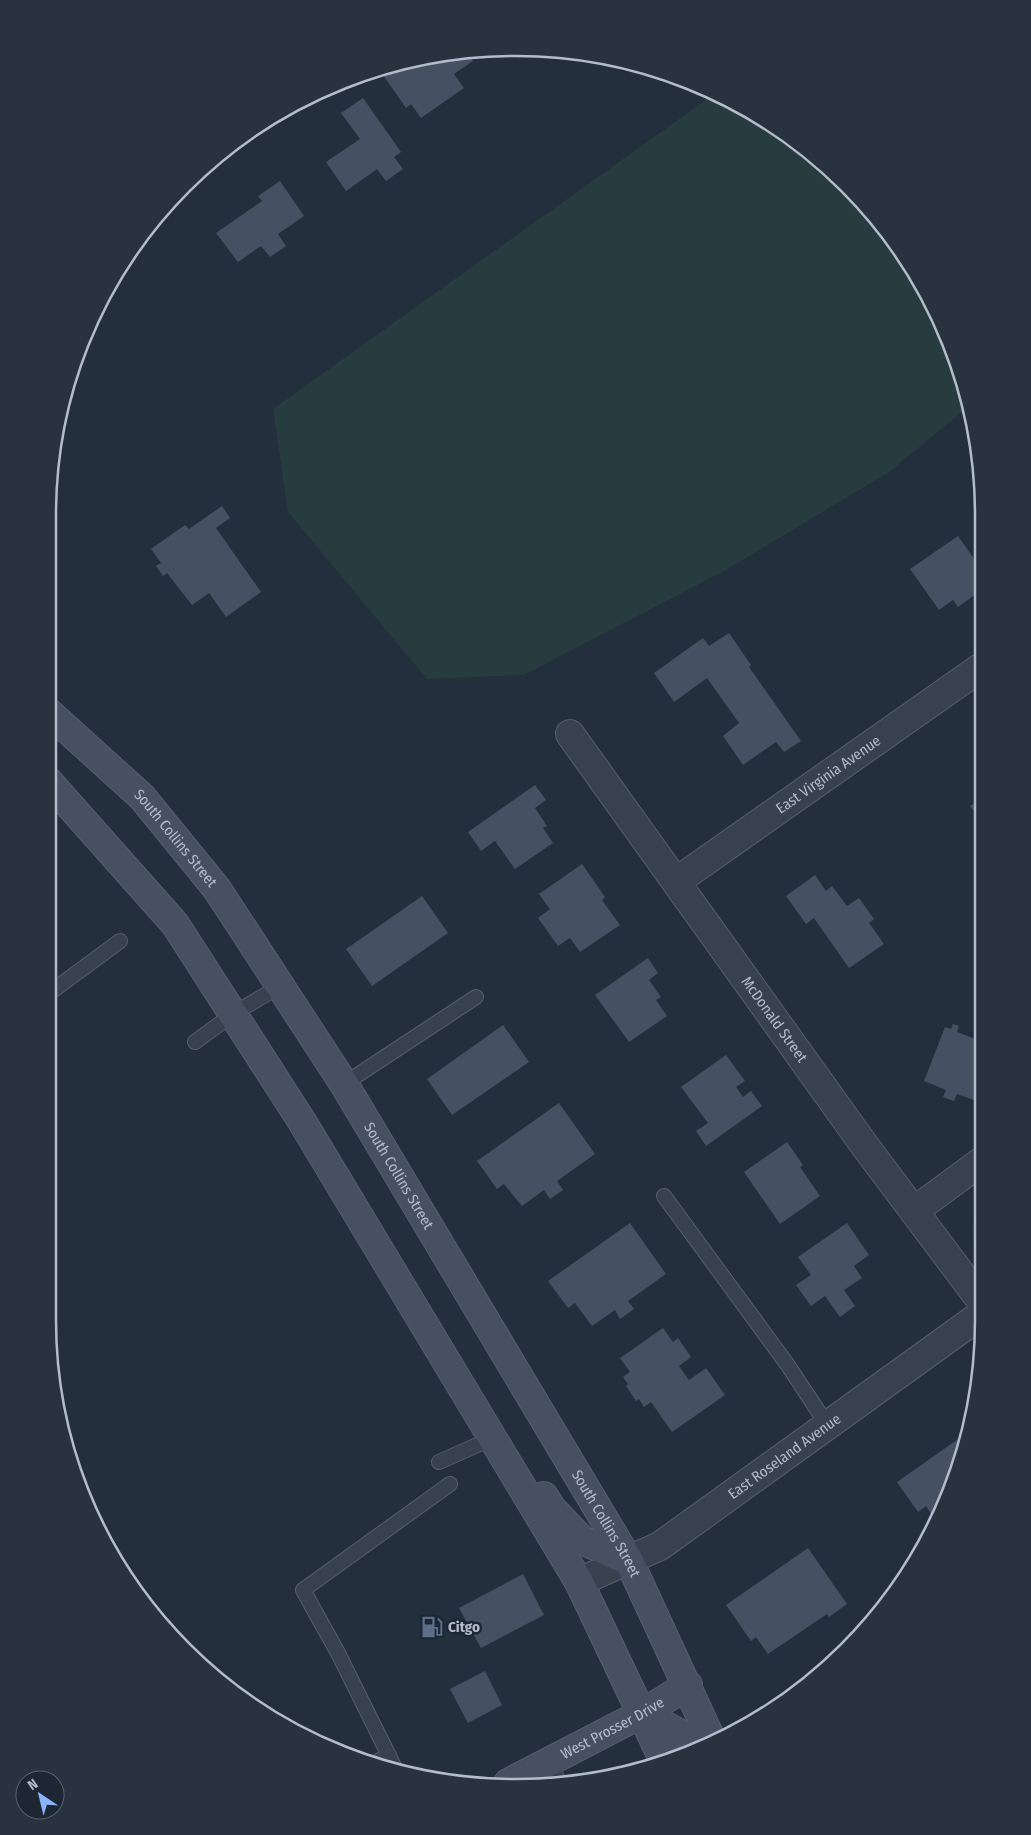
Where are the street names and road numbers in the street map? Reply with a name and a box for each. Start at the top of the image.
street label: East Virginia Avenue [772,732,884,818]
street label: South Collins Street [131,785,221,891]
street label: McDonald Street [738,973,811,1066]
street label: South Collins Street [360,1119,438,1232]
street label: East Roseland Avenue [725,1410,844,1503]
street label: South Collins Street [568,1467,644,1580]
street label: West Prosser Drive [558,1693,667,1763]

